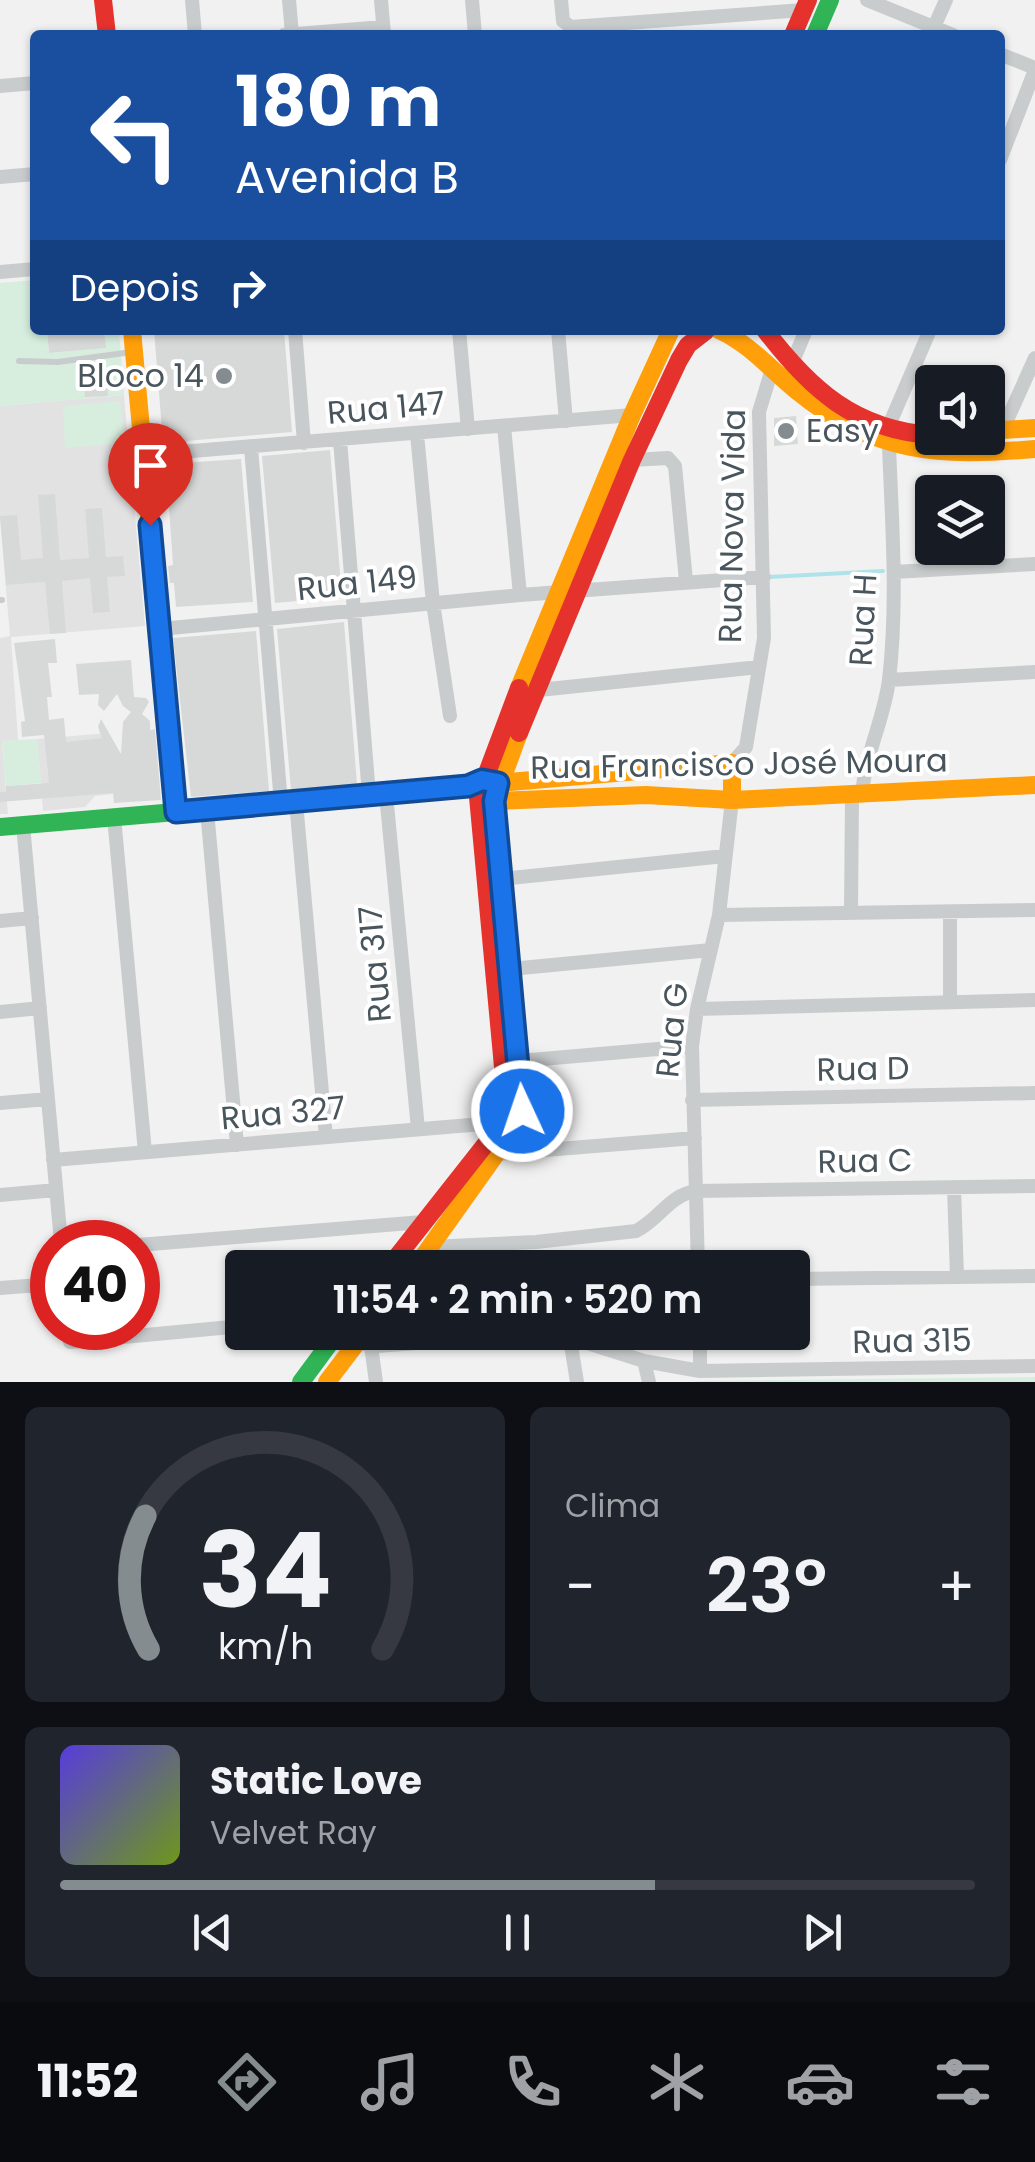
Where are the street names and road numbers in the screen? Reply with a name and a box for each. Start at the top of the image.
street label: Rua 147 [325,380,447,435]
street label: Rua Nova Vida [707,409,756,643]
street label: Rua 149 [295,554,419,611]
street label: Rua H [838,573,887,667]
street label: Rua Francisco José Moura [530,737,948,790]
street label: Rua 317 [347,904,402,1024]
street label: Rua G [644,980,699,1080]
street label: Rua D [816,1045,910,1092]
street label: Rua 327 [219,1085,347,1140]
street label: Rua C [817,1137,913,1184]
street label: Rua 315 [852,1317,972,1364]

